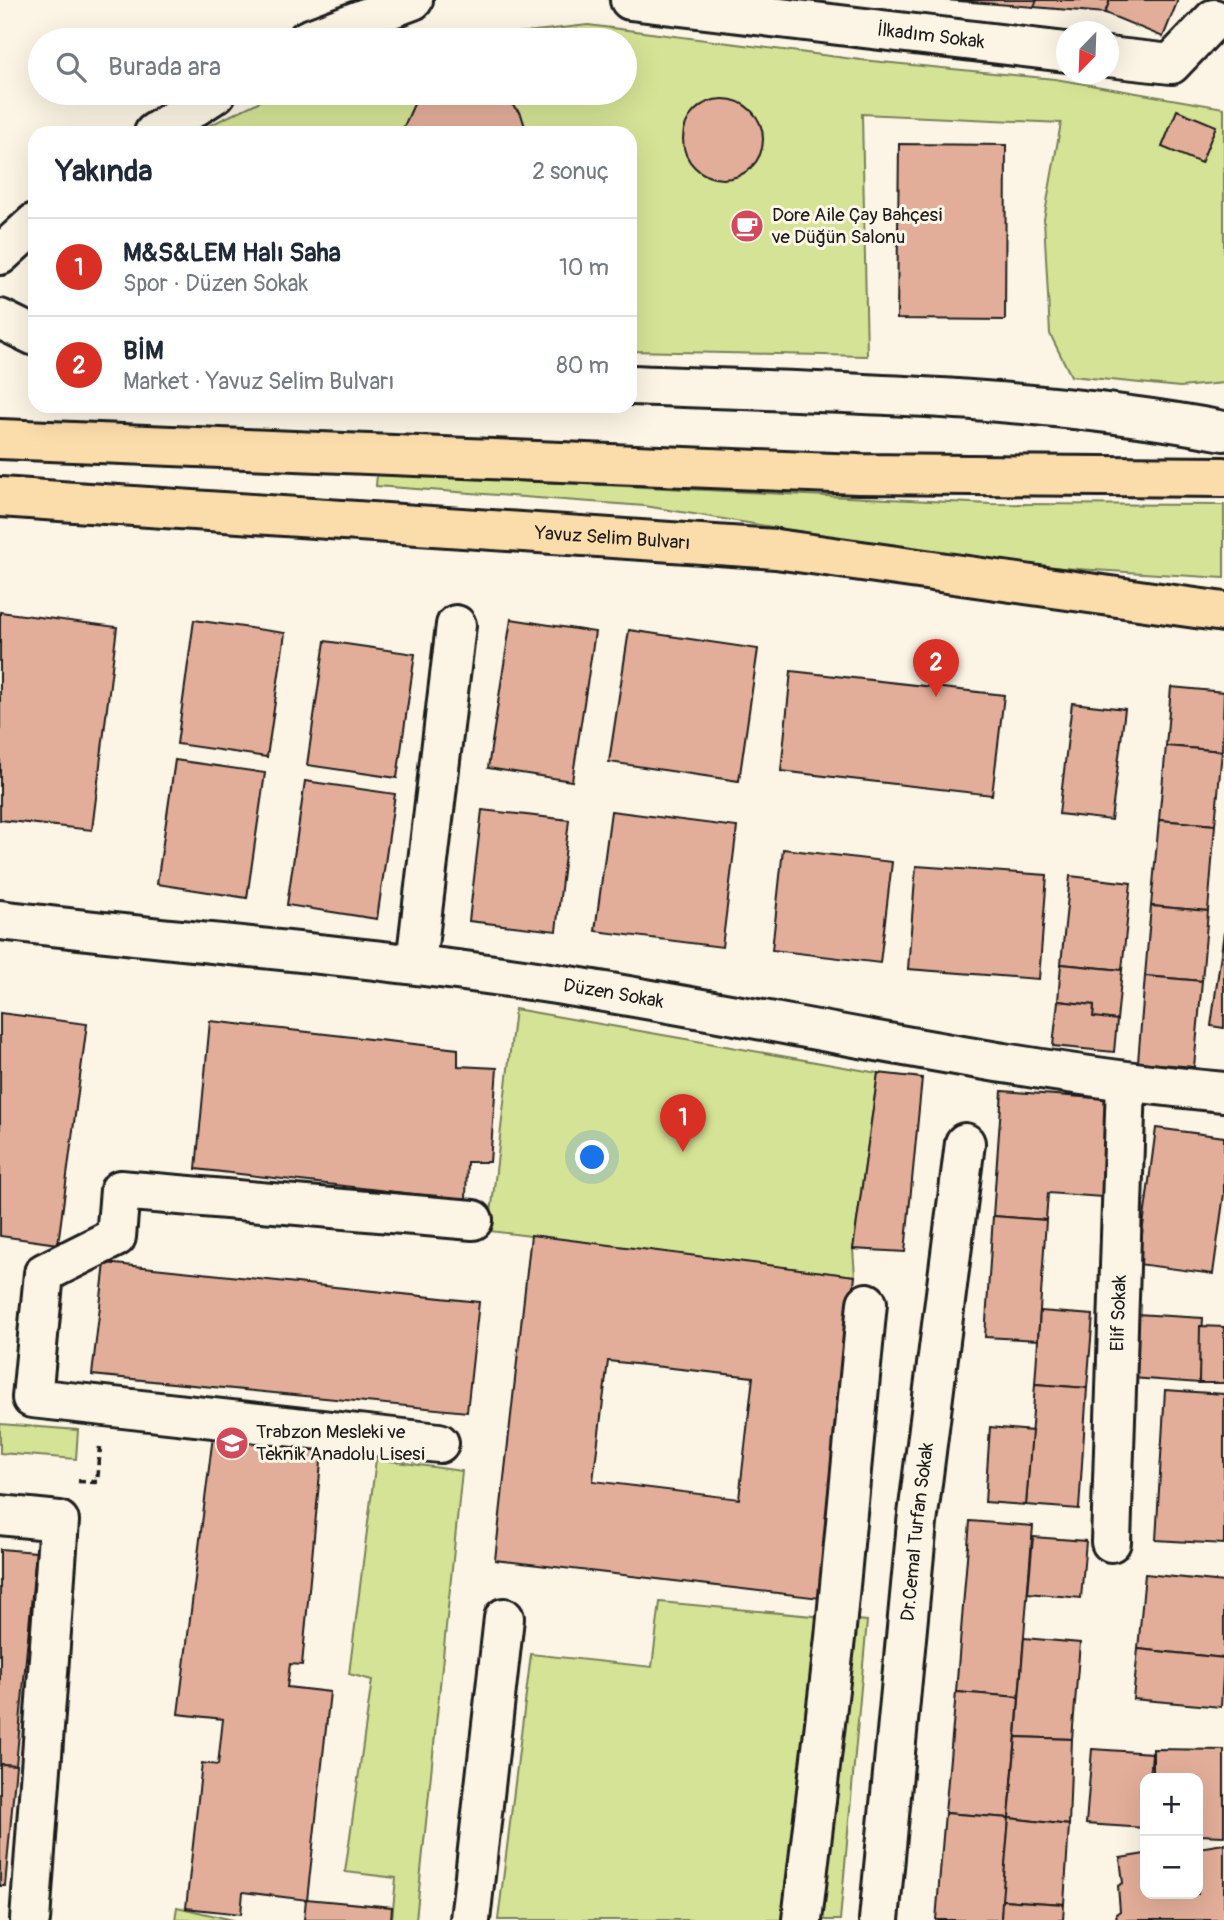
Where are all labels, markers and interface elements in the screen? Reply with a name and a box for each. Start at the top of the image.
street label: İlkadım Sokak [876,18,986,54]
north arrow [1056,21,1119,84]
search box [28,28,637,105]
icon: search [52,48,90,86]
text: Burada ara [108,51,221,83]
text: Yakında [56,153,152,190]
text: 2 sonuç [532,157,609,186]
place label: Dore Aile Çay Bahçesi ve Düğün Salonu [771,203,942,249]
cafe icon: Dore Aile Çay Bahçesi ve Düğün Salonu [728,207,766,245]
text: M&S&LEM Halı Saha [123,237,341,269]
text: 1 [75,253,84,282]
text: 10 m [559,253,609,282]
text: Spor · Düzen Sokak [123,269,308,298]
text: BİM [123,335,164,367]
text: 2 [73,351,85,380]
text: 80 m [556,351,609,380]
text: Market · Yavuz Selim Bulvarı [123,367,395,396]
street label: Yavuz Selim Bulvarı [533,521,691,555]
pin: 2 [913,639,959,697]
street label: Düzen Sokak [562,973,666,1014]
pin: 1 [660,1094,706,1152]
your location [575,1140,609,1174]
street label: Elif Sokak [1105,1274,1132,1352]
place label: Trabzon Mesleki ve Teknik Anadolu Lisesi [256,1420,425,1466]
school or university icon: Trabzon Mesleki ve Teknik Anadolu Lisesi [213,1424,251,1462]
street label: Dr.Cemal Turfan Sokak [896,1441,939,1622]
map controls [1140,1773,1203,1899]
button: + [1140,1773,1203,1836]
button: − [1140,1836,1203,1899]

